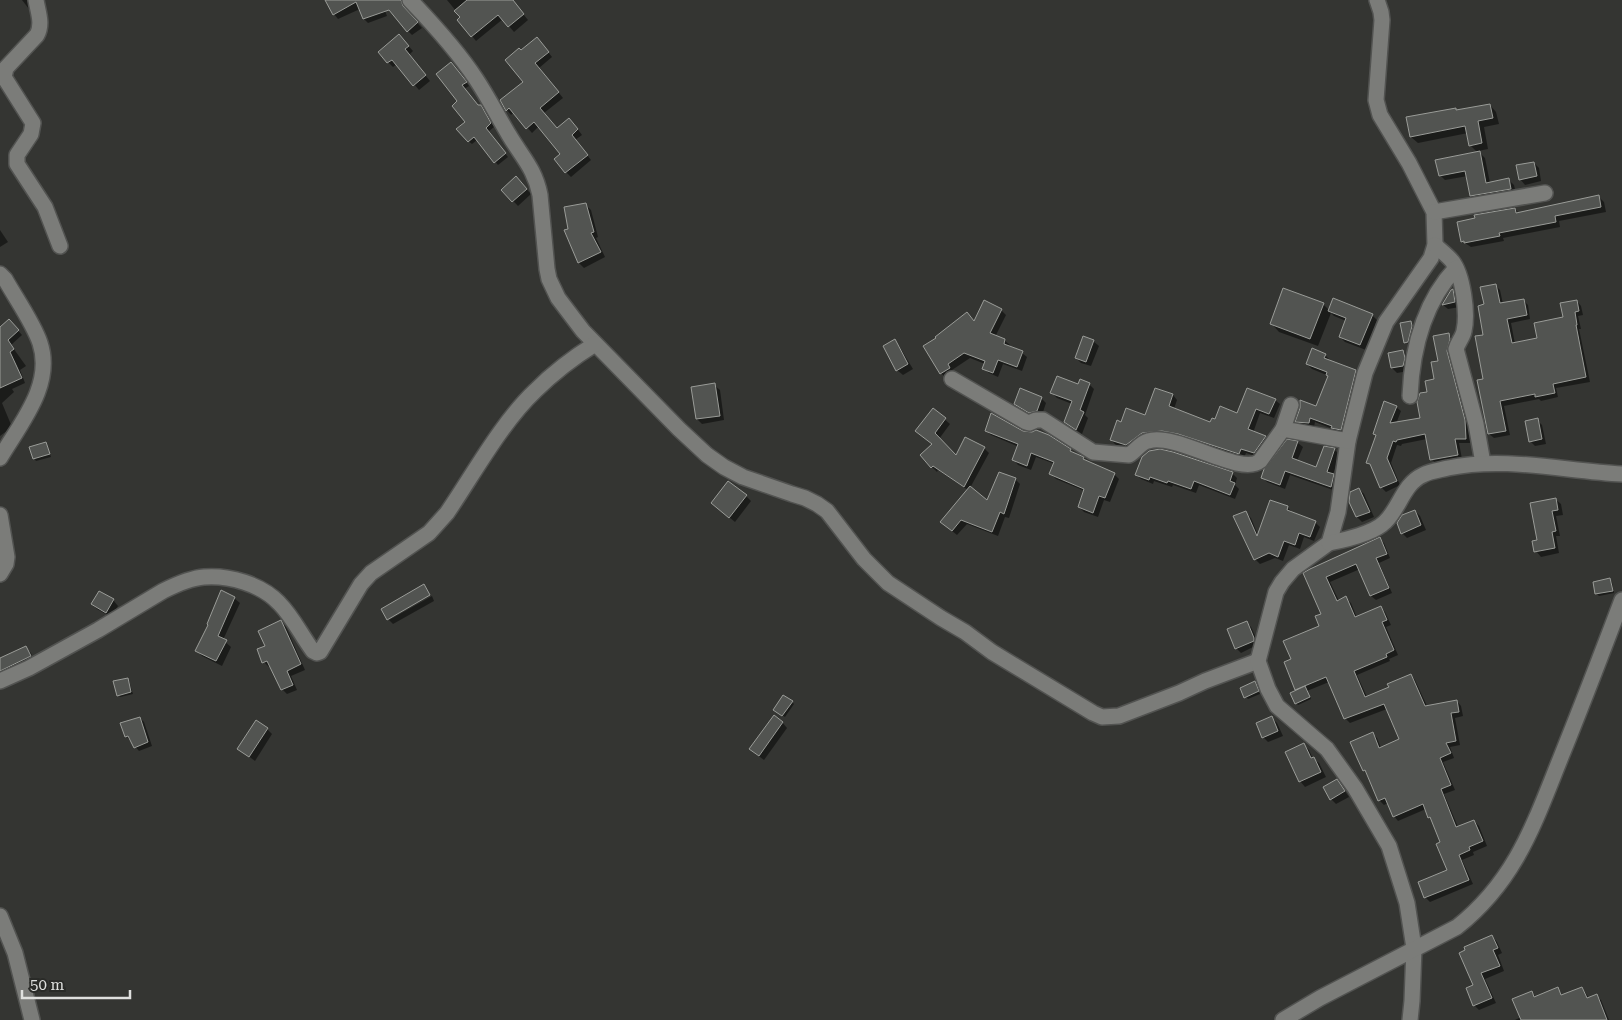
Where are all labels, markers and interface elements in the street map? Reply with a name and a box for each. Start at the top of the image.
scale bar [22,968,130,1000]
text: 50 m [30,976,65,994]

